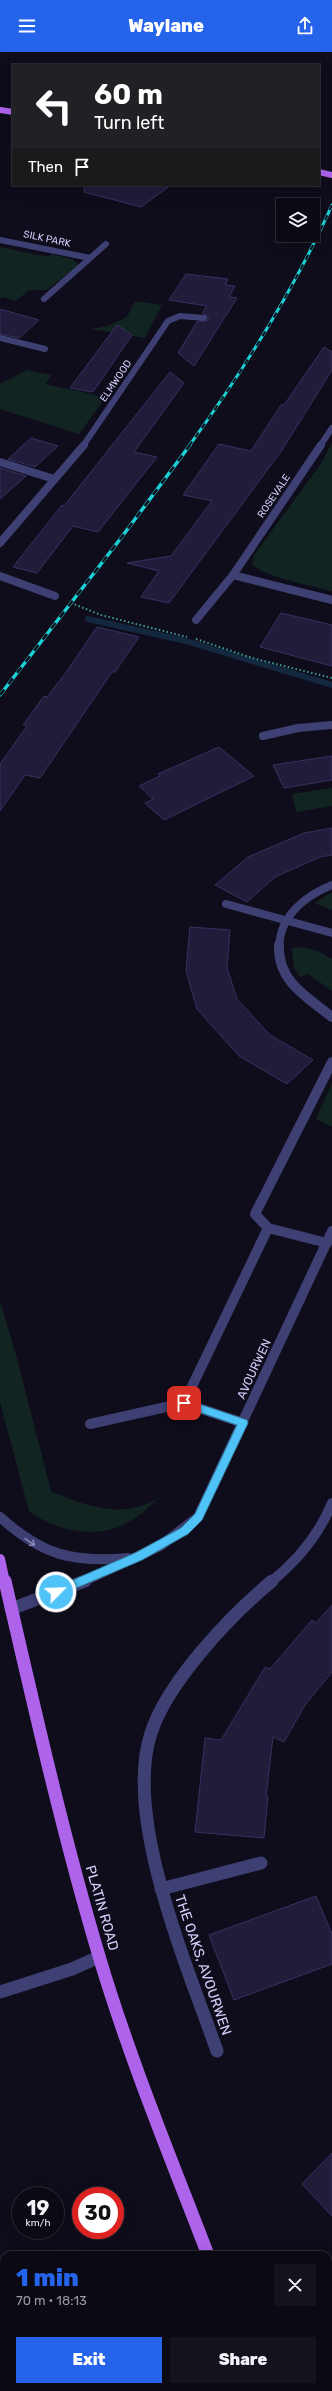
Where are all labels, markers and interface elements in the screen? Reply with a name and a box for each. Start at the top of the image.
icon: menu [16,15,38,37]
text: Waylane [128,15,204,37]
icon: share [294,15,316,37]
text: 60 m [94,78,163,111]
icon: left [28,80,80,132]
text: Turn left [94,112,164,134]
icon: arrive [71,156,93,178]
text: Then [28,158,63,176]
map controls [276,198,320,242]
button: layers [276,198,320,242]
street label: SILK PARK [22,228,72,250]
street label: ELMWOOD [98,358,134,404]
street label: ROSEVALE [255,472,293,520]
street label: AVOURWEN [234,1337,274,1401]
pin [167,1386,201,1420]
icon: arrive [173,1392,195,1414]
one-way arrow [24,1538,35,1546]
position arrow [35,1571,77,1613]
street label: PLATIN ROAD [82,1863,122,1953]
street label: THE OAKS, AVOURWEN [171,1893,235,2037]
speed limit sign: 30 [72,2187,124,2239]
text: 19 [27,2196,49,2220]
text: km/h [26,2217,50,2229]
text: 1 min [16,2264,79,2292]
button: close [274,2264,316,2306]
text: 70 m · 18:13 [16,2293,87,2308]
button: Exit [16,2337,162,2383]
button: Share [170,2337,316,2383]

